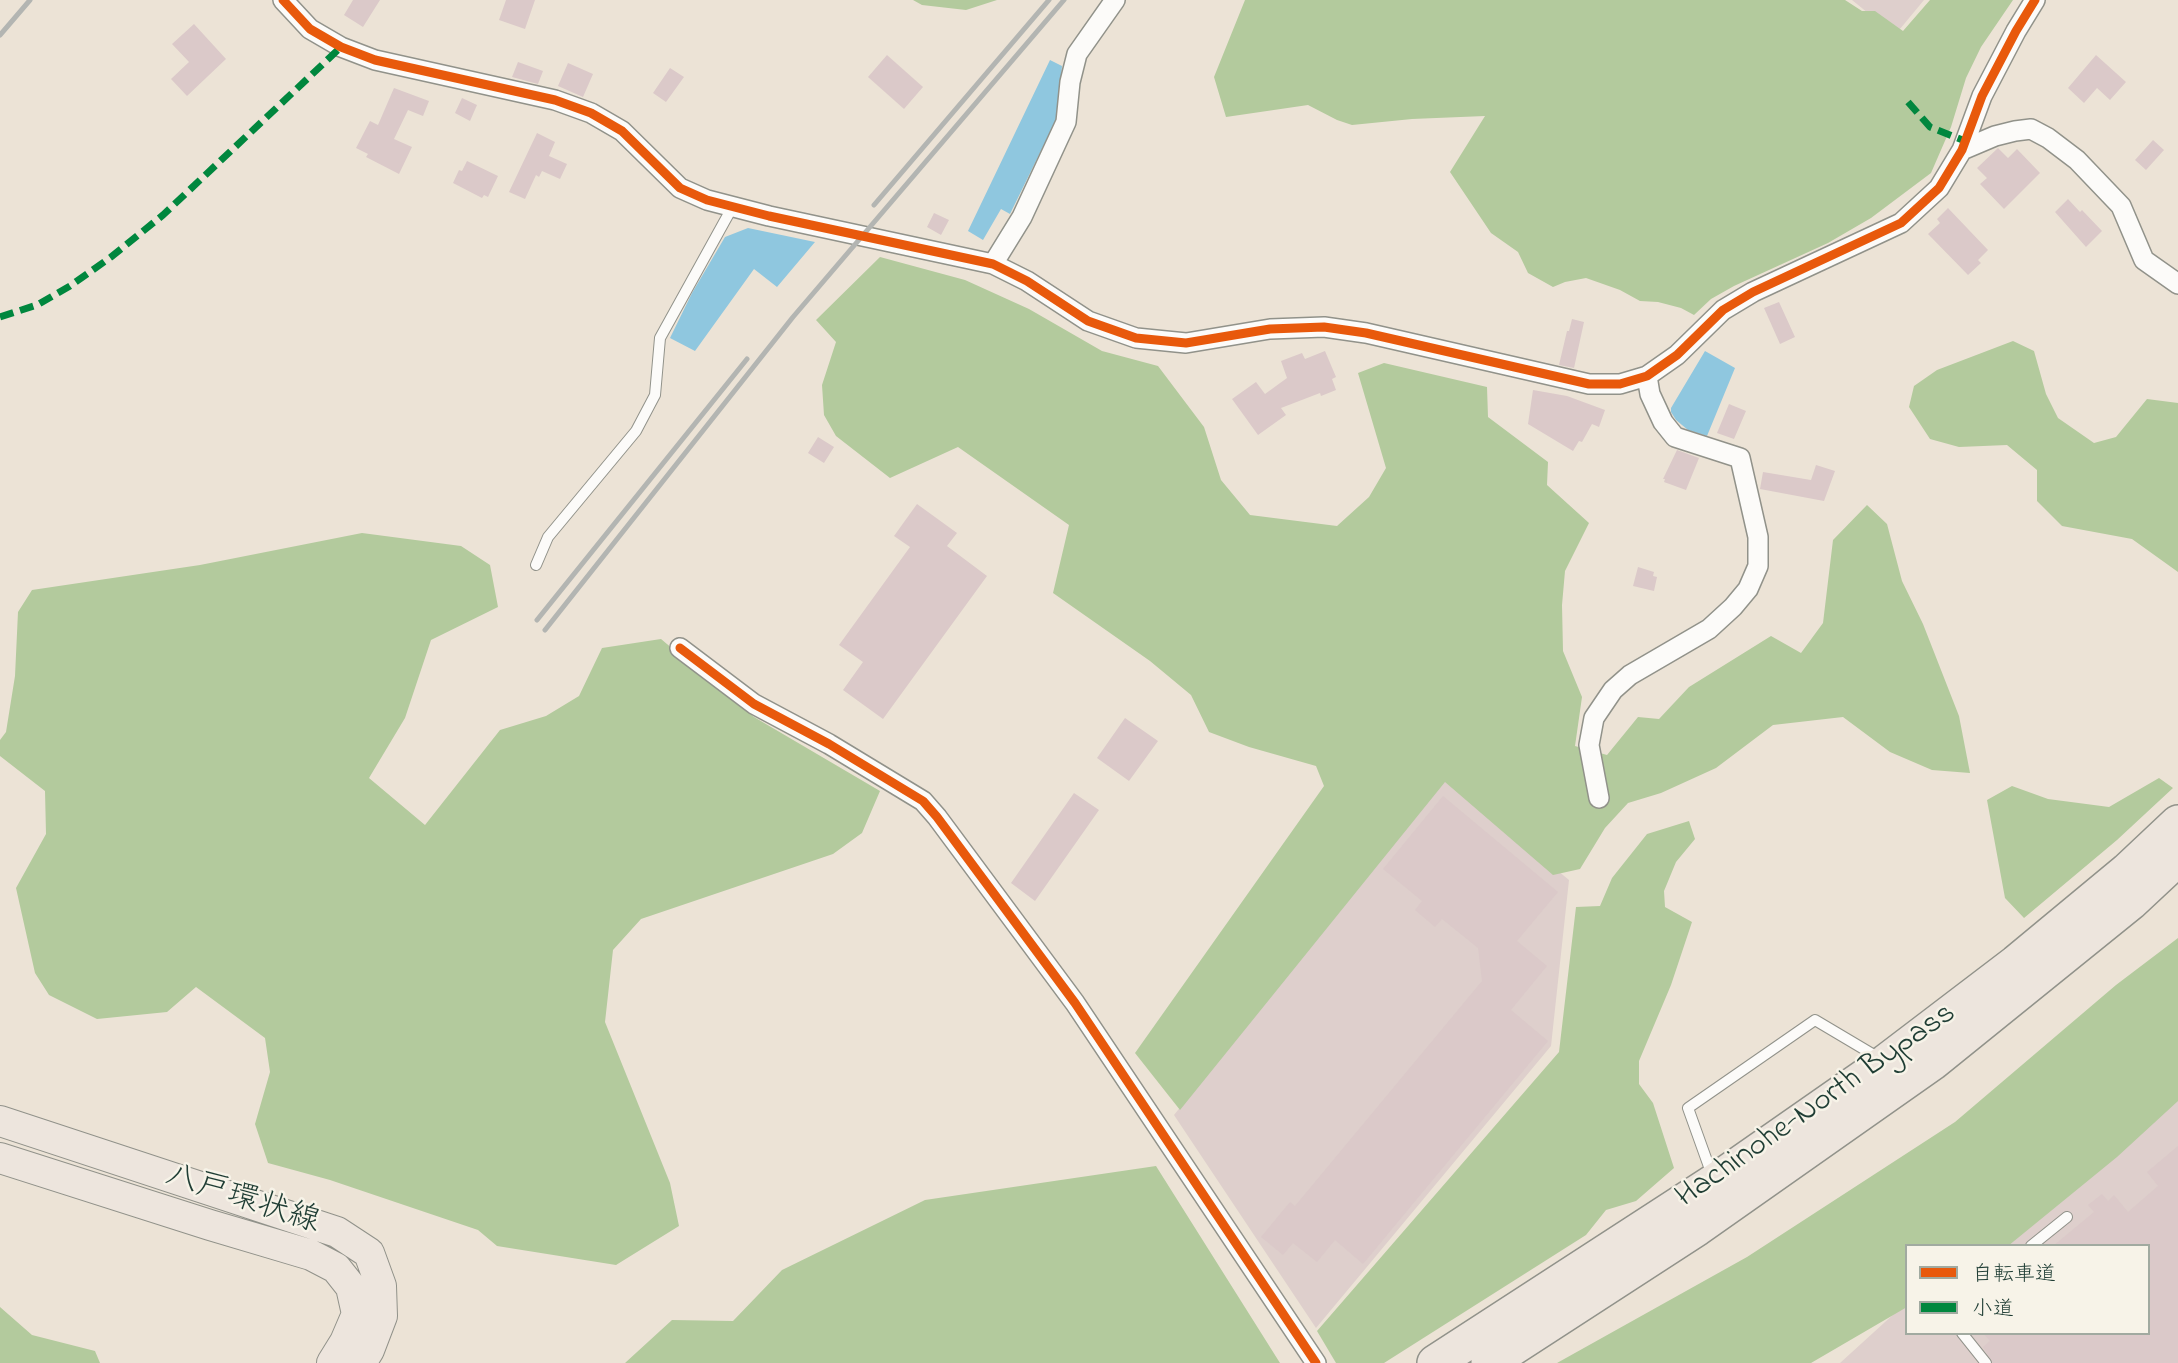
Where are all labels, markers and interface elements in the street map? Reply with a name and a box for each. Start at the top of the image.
street label: Hachinohe-North Bypass [1670,996,1964,1218]
street label: 八戸環状線 [160,1158,324,1244]
legend [1905,1244,2150,1335]
text: 自転車道 [1972,1260,2056,1290]
text: 小道 [1972,1295,2014,1325]

